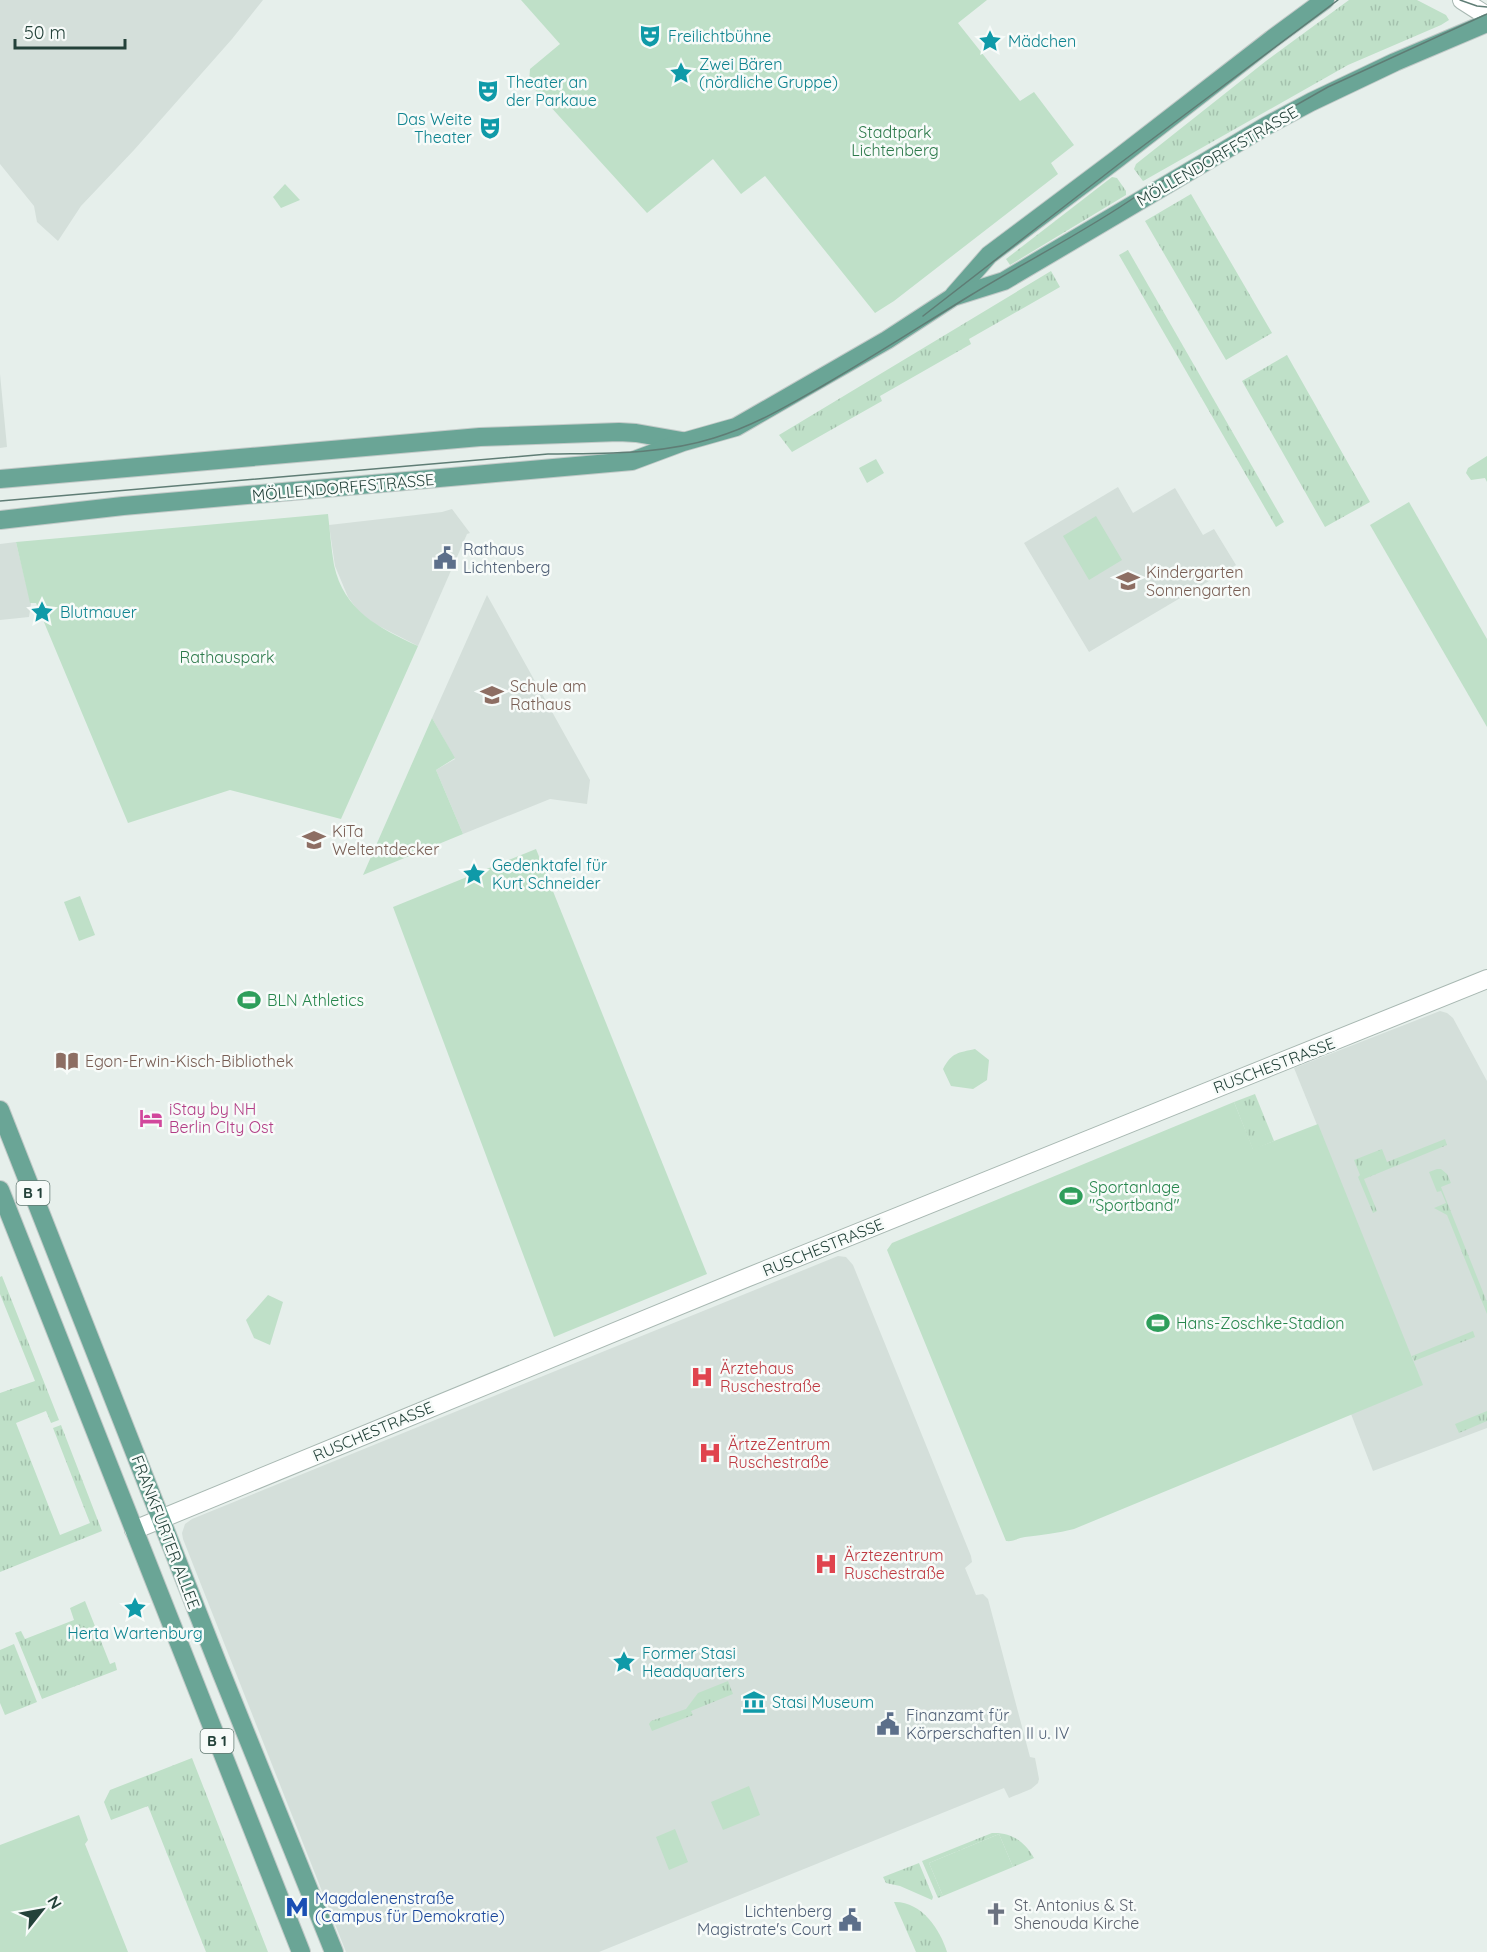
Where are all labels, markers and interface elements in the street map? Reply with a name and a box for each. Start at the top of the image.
scale bar [15,12,124,50]
text: 50 m [24,21,66,44]
theatre icon: Freilichtbühne [637,23,663,49]
place label: Freilichtbühne [668,26,771,46]
place icon: Mädchen [977,28,1003,54]
place label: Mädchen [1008,31,1076,51]
place label: Zwei Bären (nördliche Gruppe) [699,54,838,92]
place icon: Zwei Bären (nördliche Gruppe) [668,60,694,86]
place label: Theater an der Parkaue [506,72,597,110]
theatre icon: Theater an der Parkaue [475,78,501,104]
street label: MÖLLENDORFFSTRASSE [1133,102,1301,210]
place label: Das Weite Theater [397,109,472,147]
theatre icon: Das Weite Theater [477,115,503,141]
park label: Stadtpark Lichtenberg [851,122,939,160]
street label: MÖLLENDORFFSTRASSE [251,469,435,505]
place label: Rathaus Lichtenberg [463,539,551,577]
public building icon: Rathaus Lichtenberg [432,545,458,571]
place label: Kindergarten Sonnengarten [1146,562,1251,600]
school or university icon: Kindergarten Sonnengarten [1115,568,1141,594]
place icon: Blutmauer [29,599,55,625]
place label: Blutmauer [60,602,137,622]
park label: Rathauspark [179,647,275,667]
place label: Schule am Rathaus [510,676,587,714]
school or university icon: Schule am Rathaus [479,682,505,708]
place label: KiTa Weltentdecker [332,821,439,859]
school or university icon: KiTa Weltentdecker [301,827,327,853]
place label: Gedenktafel für Kurt Schneider [492,855,607,893]
place icon: Gedenktafel für Kurt Schneider [461,861,487,887]
sports icon: BLN Athletics [236,987,262,1013]
place label: BLN Athletics [267,990,364,1010]
street label: RUSCHESTRASSE [1210,1033,1338,1097]
library icon: Egon-Erwin-Kisch-Bibliothek [54,1048,80,1074]
place label: Egon-Erwin-Kisch-Bibliothek [85,1051,294,1071]
place label: iStay by NH Berlin CIty Ost [169,1099,274,1137]
hotel icon: iStay by NH Berlin CIty Ost [138,1105,164,1131]
place label: Sportanlage "Sportband" [1089,1177,1180,1215]
road number: B 1 [16,1181,50,1205]
sports icon: Sportanlage "Sportband" [1058,1183,1084,1209]
street label: RUSCHESTRASSE [760,1214,886,1280]
sports icon: Hans-Zoschke-Stadion [1145,1310,1171,1336]
place label: Hans-Zoschke-Stadion [1176,1313,1345,1333]
place label: Ärztehaus Ruschestraße [720,1358,821,1396]
hospital icon: Ärztehaus Ruschestraße [689,1364,715,1390]
street label: RUSCHESTRASSE [310,1397,436,1465]
place label: ÄrtzeZentrum Ruschestraße [728,1434,830,1472]
hospital icon: ÄrtzeZentrum Ruschestraße [697,1440,723,1466]
street label: FRANKFURTER ALLEE [127,1452,205,1612]
place label: Ärztezentrum Ruschestraße [844,1545,945,1583]
hospital icon: Ärztezentrum Ruschestraße [813,1551,839,1577]
place icon: Herta Wartenburg [122,1595,148,1621]
place label: Herta Wartenburg [67,1623,203,1643]
place label: Former Stasi Headquarters [642,1643,745,1681]
place icon: Former Stasi Headquarters [611,1649,637,1675]
museum icon: Stasi Museum [741,1689,767,1715]
place label: Stasi Museum [772,1692,874,1712]
place label: Finanzamt für Körperschaften II u. IV [906,1705,1070,1743]
public building icon: Finanzamt für Körperschaften II u. IV [875,1711,901,1737]
road number: B 1 [200,1729,234,1753]
north arrow [12,1880,72,1940]
place label: Magdalenenstraße (Campus für Demokratie) [315,1888,505,1926]
text: N [43,1892,66,1912]
metro station icon: Magdalenenstraße (Campus für Demokratie) [284,1894,310,1920]
place label: St. Antonius & St. Shenouda Kirche [1014,1895,1139,1933]
place label: Lichtenberg Magistrate's Court [697,1901,832,1939]
church icon: St. Antonius & St. Shenouda Kirche [983,1901,1009,1927]
public building icon: Lichtenberg Magistrate's Court [837,1907,863,1933]

